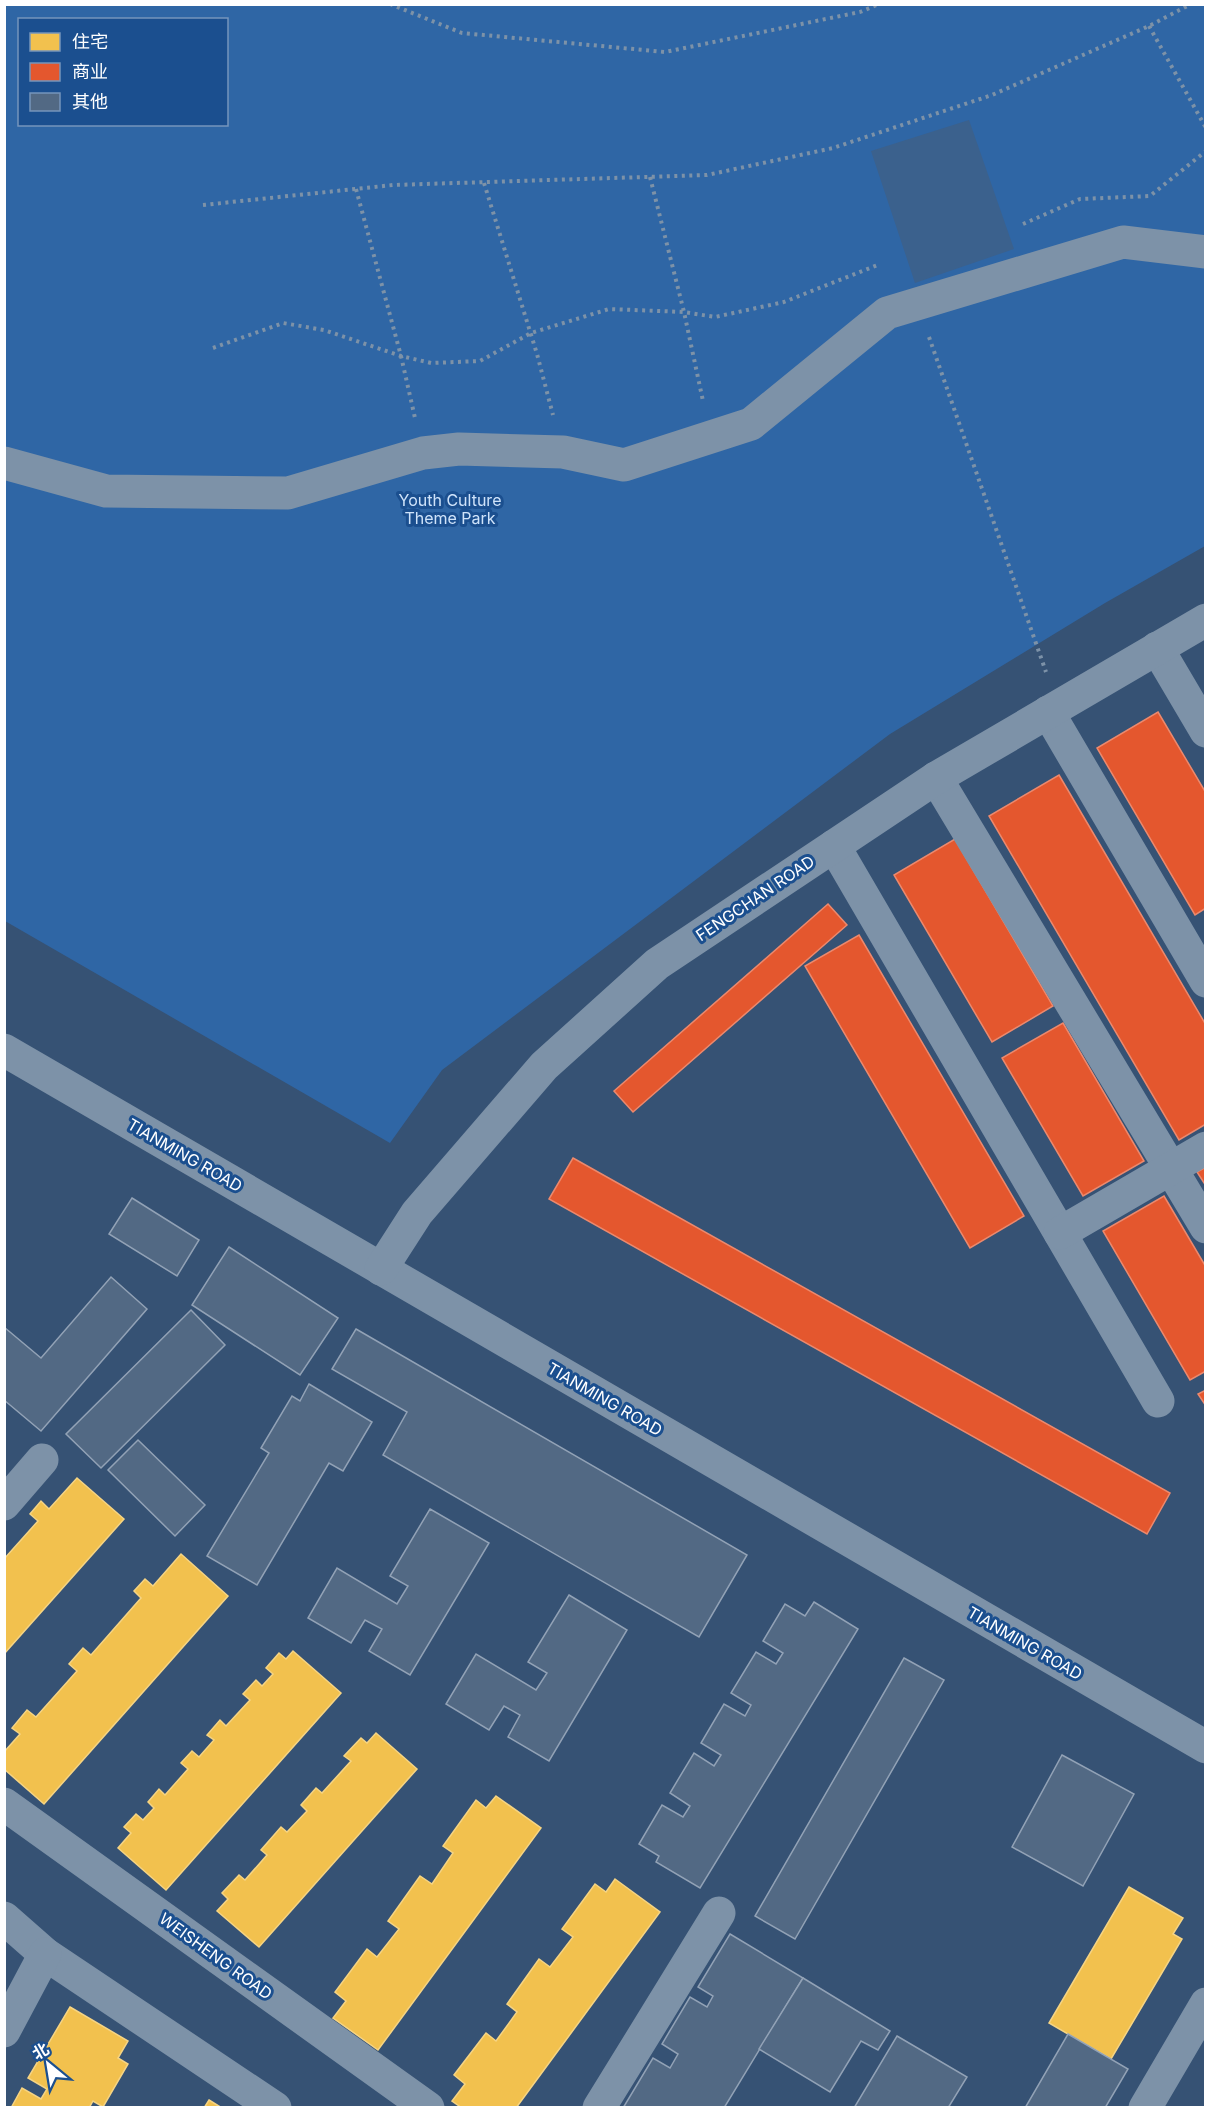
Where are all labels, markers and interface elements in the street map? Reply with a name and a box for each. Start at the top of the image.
legend [18,18,228,126]
text: 住宅 [72,31,108,52]
text: 商业 [72,61,108,82]
text: 其他 [72,91,108,112]
park label: Youth Culture Theme Park [399,490,501,528]
street label: FENGCHAN ROAD [692,851,818,945]
street label: TIANMING ROAD [124,1114,246,1196]
street label: TIANMING ROAD [544,1358,666,1440]
street label: TIANMING ROAD [964,1602,1086,1684]
street label: WEISHENG ROAD [156,1908,276,2004]
north arrow [18,2034,78,2094]
text: 北 [29,2038,52,2064]

